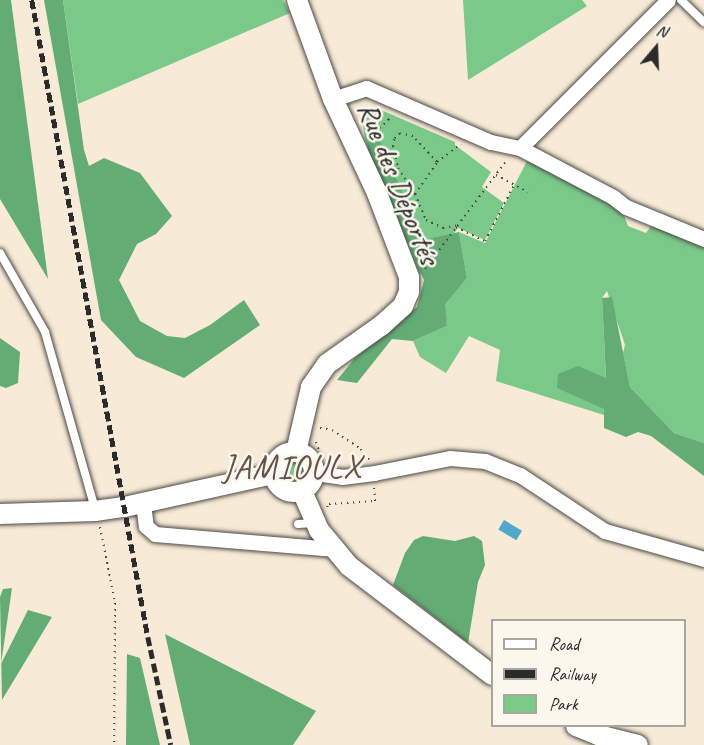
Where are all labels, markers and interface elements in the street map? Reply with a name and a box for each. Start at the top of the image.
north arrow [626,18,686,78]
text: N [654,20,670,42]
street label: Rue des Déportés [350,96,448,270]
district label: JAMIOULX [223,448,361,488]
legend [491,619,686,727]
text: Road [549,633,579,655]
text: Railway [549,663,596,685]
text: Park [549,693,578,715]

